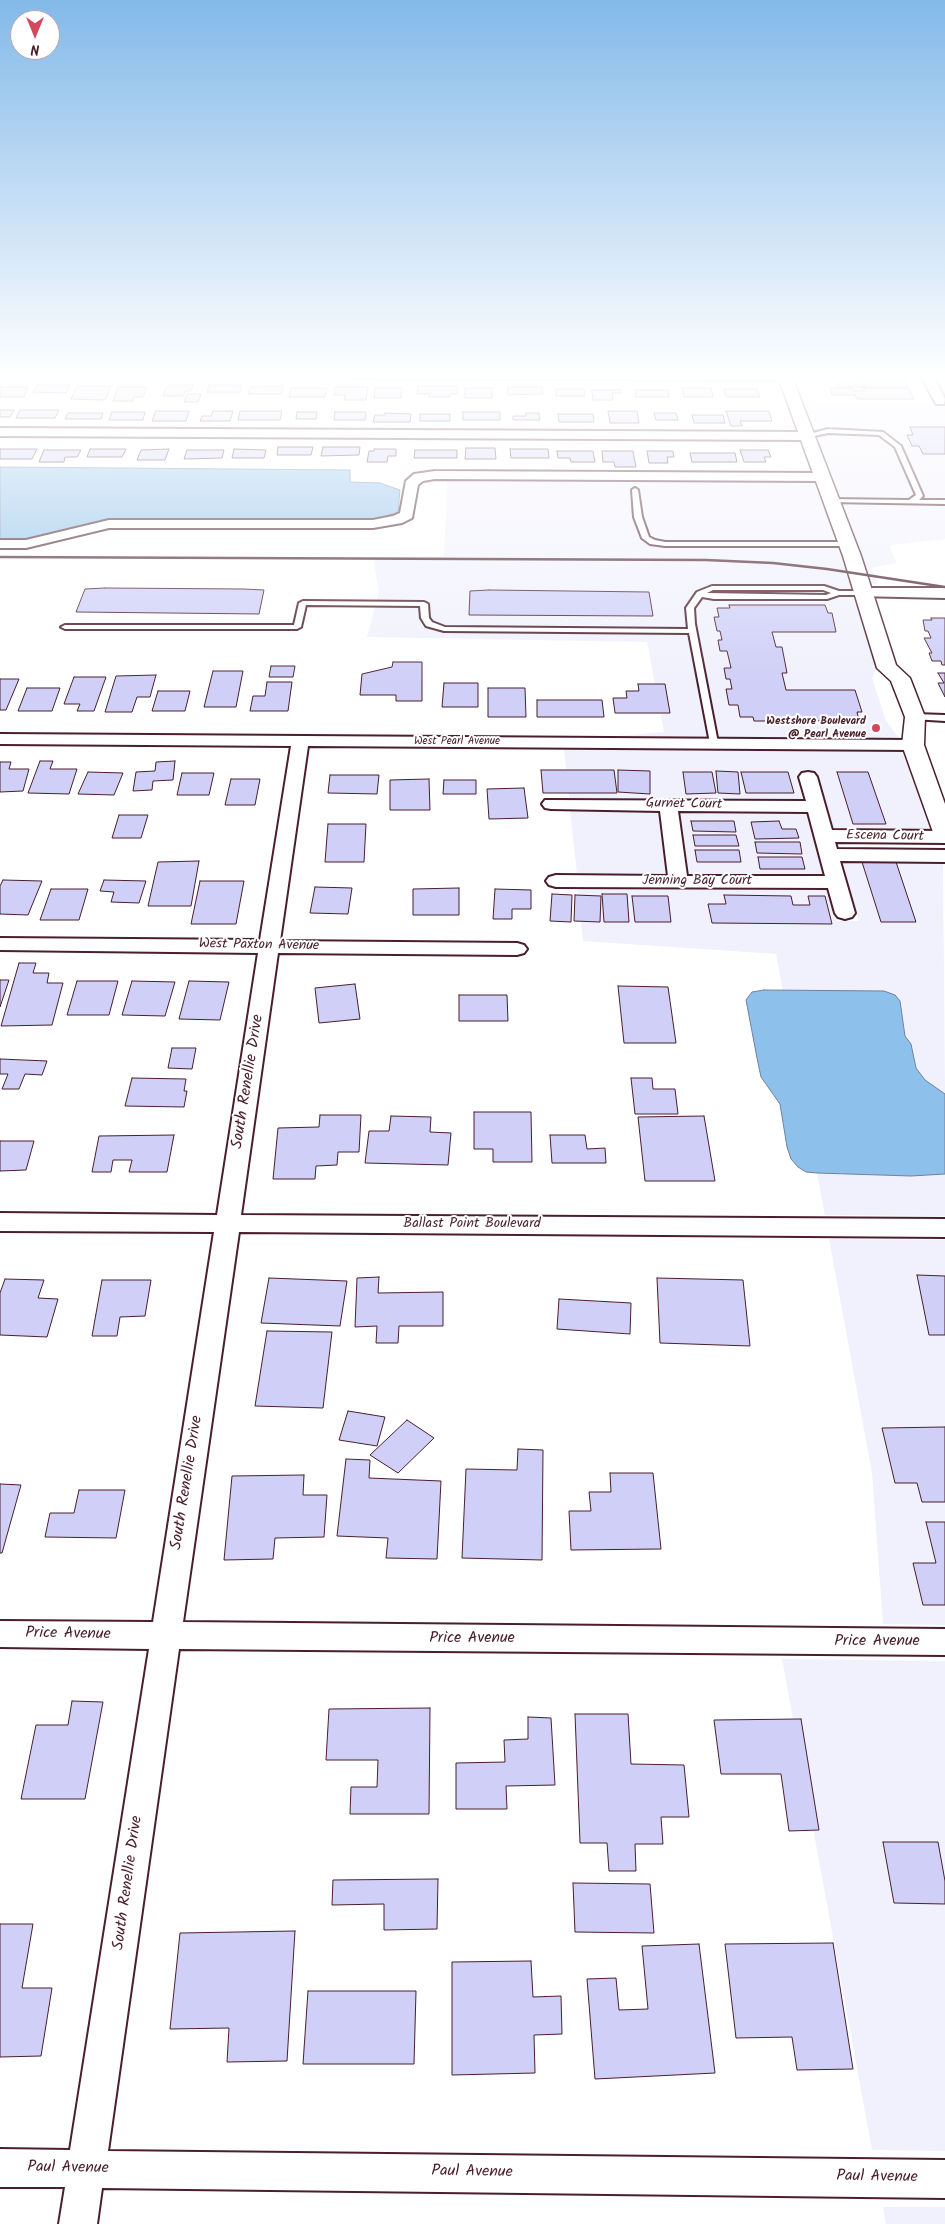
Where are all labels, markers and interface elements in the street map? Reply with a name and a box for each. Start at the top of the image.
north arrow [10,10,60,60]
text: N [31,38,39,60]
place label: Westshore Boulevard @ Pearl Avenue [766,715,866,741]
marker: Westshore Boulevard @ Pearl Avenue [870,722,882,734]
street label: West Pearl Avenue [414,735,500,749]
street label: Gurnet Court [646,796,722,814]
street label: Escena Court [846,828,924,846]
street label: Jenning Bay Court [642,874,752,890]
street label: West Paxton Avenue [199,937,319,955]
street label: South Renellie Drive [229,1014,269,1150]
street label: Ballast Point Boulevard [403,1217,541,1233]
street label: South Renellie Drive [168,1415,208,1551]
street label: Price Avenue [25,1625,111,1645]
street label: Price Avenue [429,1629,515,1649]
street label: Price Avenue [834,1632,920,1652]
street label: South Renellie Drive [110,1815,148,1951]
street label: Paul Avenue [27,2159,109,2179]
street label: Paul Avenue [431,2163,513,2183]
street label: Paul Avenue [836,2168,918,2188]

